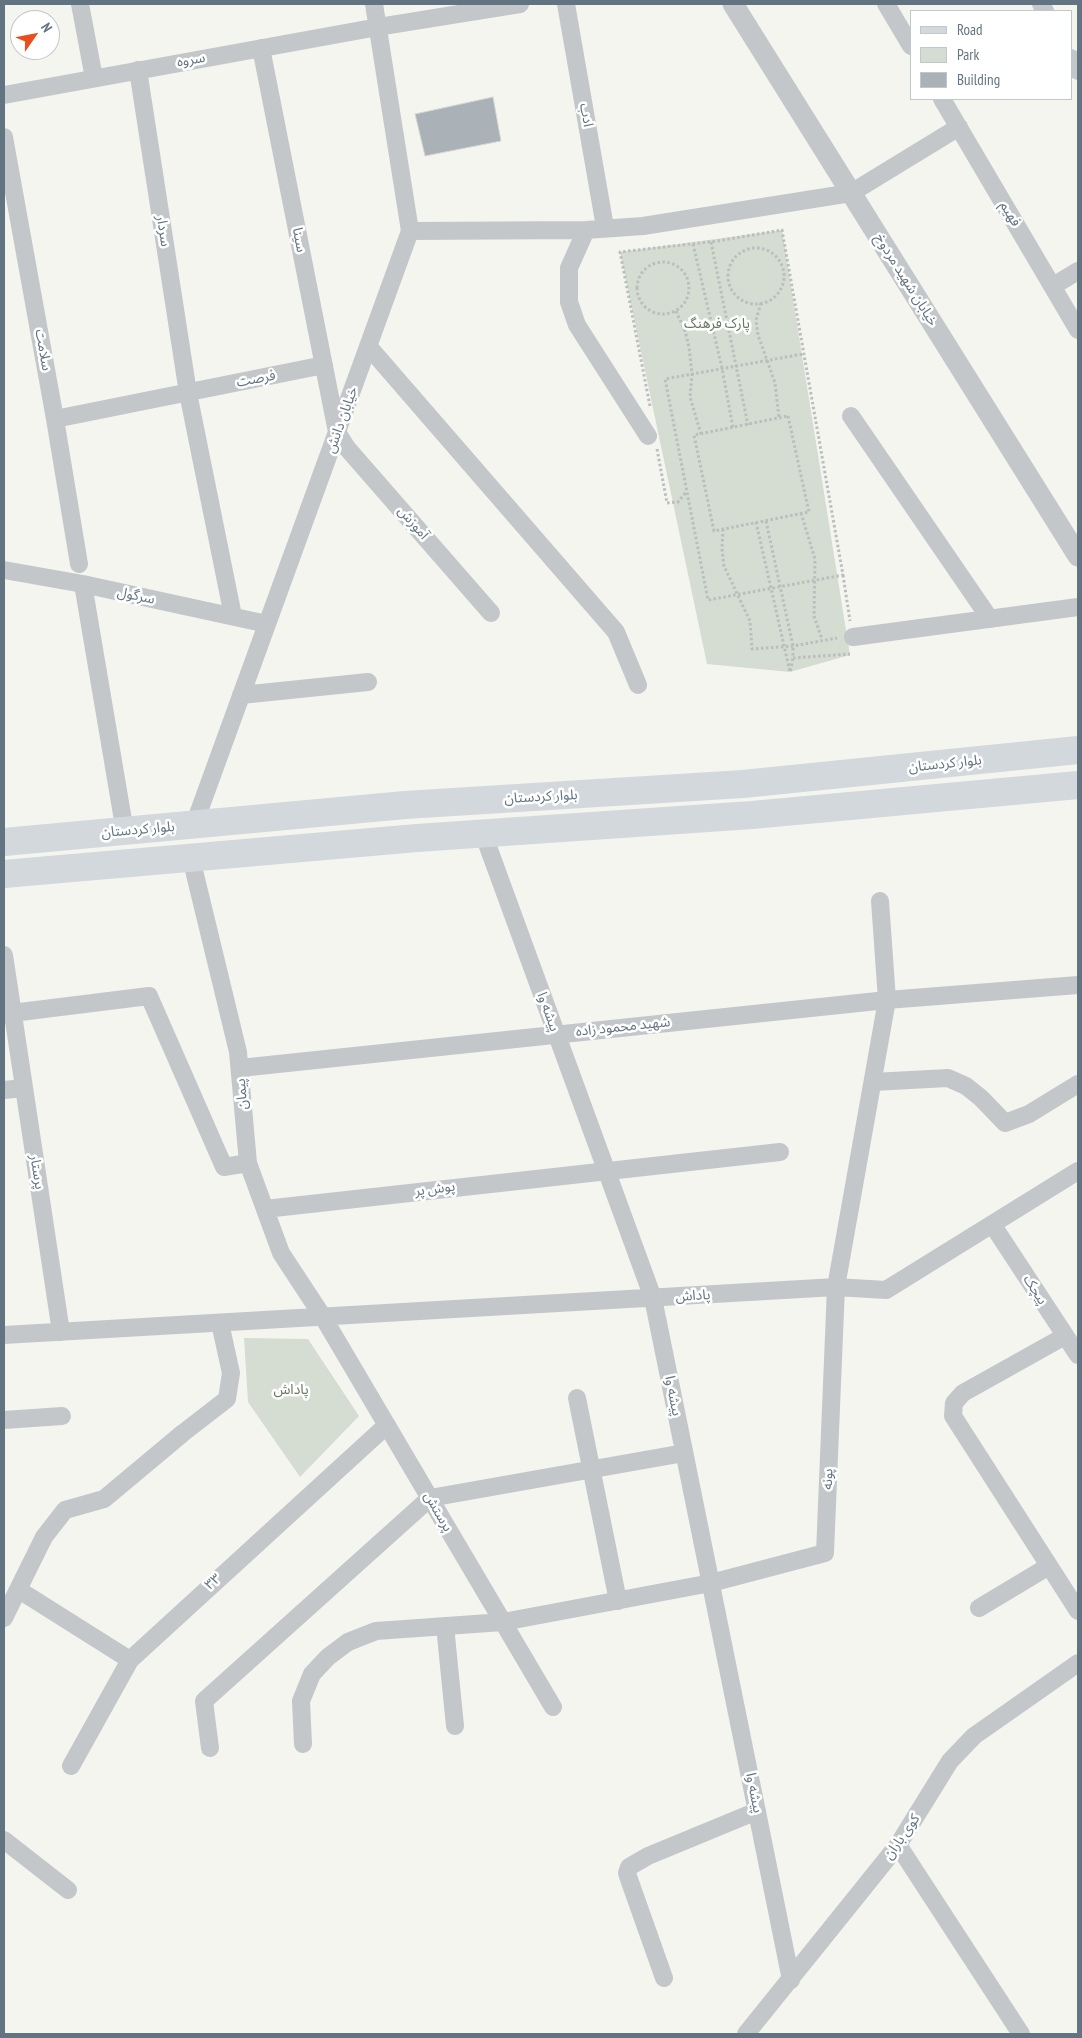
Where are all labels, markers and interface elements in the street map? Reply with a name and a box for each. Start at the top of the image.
north arrow [10,10,60,60]
legend [910,10,1072,100]
text: N [37,19,56,35]
text: Road [957,20,983,39]
text: Park [957,45,979,64]
street label: سروه [176,49,206,71]
text: Building [957,70,1000,89]
street label: ادب [576,102,596,128]
street label: فهیم [996,198,1024,230]
street label: سردار [152,214,174,248]
street label: سینا [288,226,310,254]
street label: خیابان شهید مردوخ [871,231,941,329]
park label: پارک فرهنگ [684,316,750,332]
street label: سلامت [31,328,55,372]
street label: فرصت [235,367,277,391]
street label: خیابان دانش [322,384,362,456]
street label: آموزش [394,503,432,543]
street label: سرگول [116,584,156,608]
street label: بلوار کردستان [908,752,982,776]
street label: بلوار کردستان [504,787,578,807]
street label: بلوار کردستان [101,818,175,842]
street label: پیشه وا [533,990,563,1034]
street label: شهید محمود زاده [575,1014,671,1040]
street label: پیمان [232,1078,252,1110]
street label: پرستار [26,1154,48,1190]
street label: پوش پر [414,1178,456,1200]
street label: پیچک [1019,1272,1051,1308]
street label: پاداش [675,1287,711,1305]
street label: پیشه وا [661,1374,685,1418]
park label: پاداش [273,1382,309,1398]
street label: پونه [819,1468,837,1490]
street label: پرستش [420,1489,456,1535]
street label: ۳۳ [201,1570,225,1594]
street label: پیشه وا [742,1771,766,1815]
street label: کوی باران [880,1811,924,1863]

